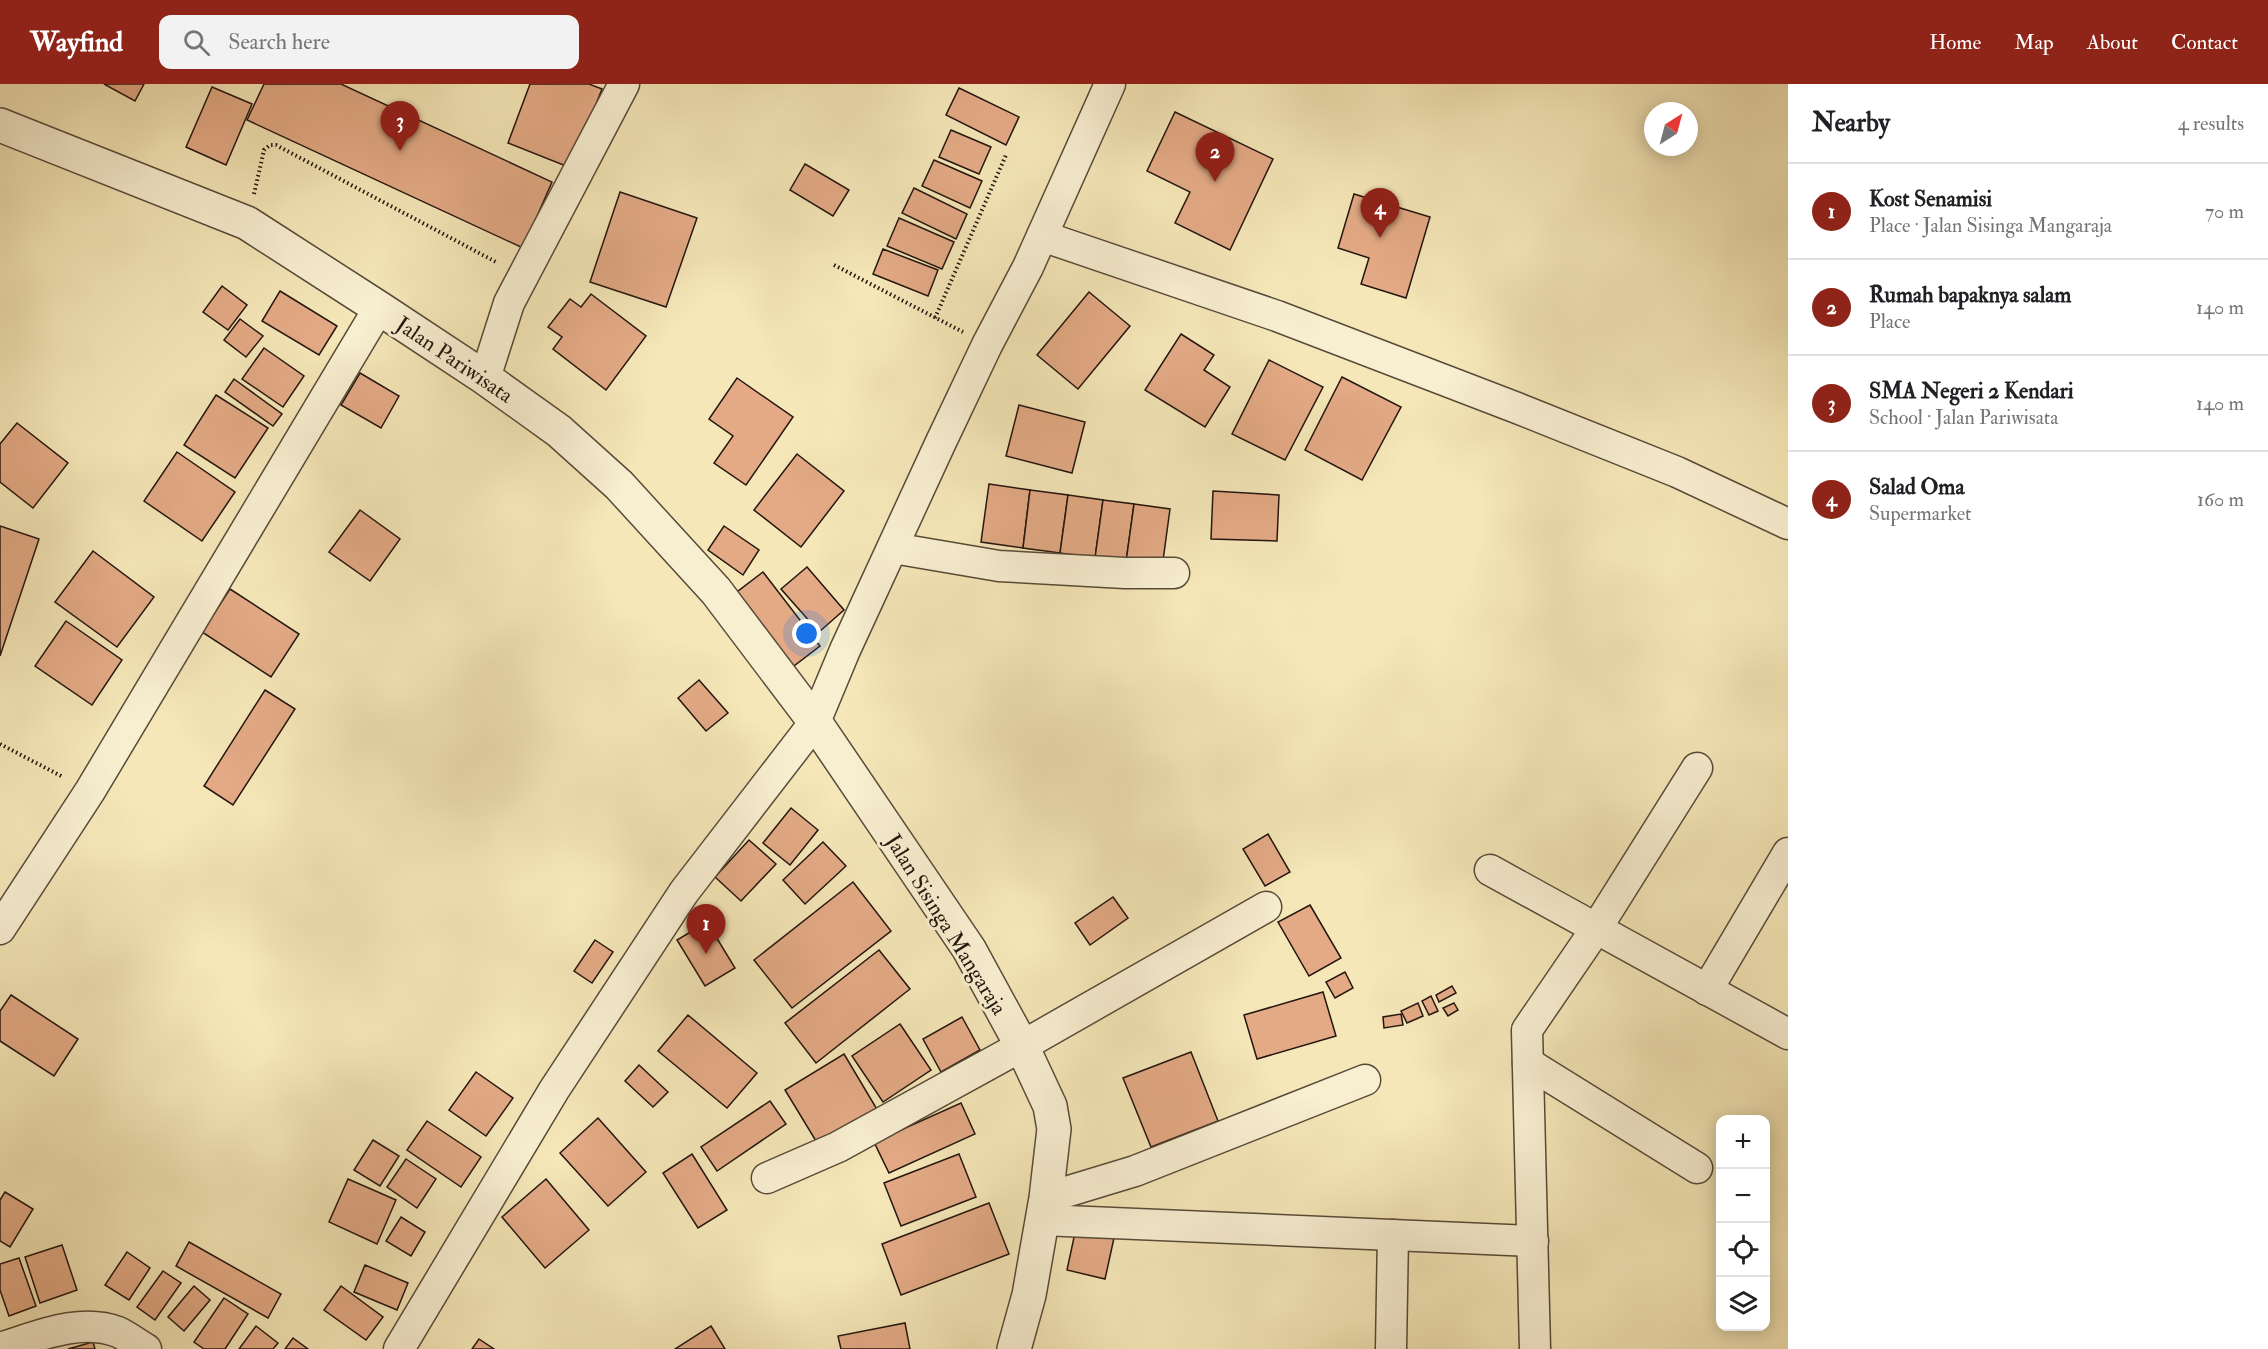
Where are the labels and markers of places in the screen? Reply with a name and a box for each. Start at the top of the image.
pin: 3 [380,101,420,151]
pin: 2 [1196,132,1234,182]
pin: 4 [1360,188,1400,238]
pin: 1 [686,904,726,954]

